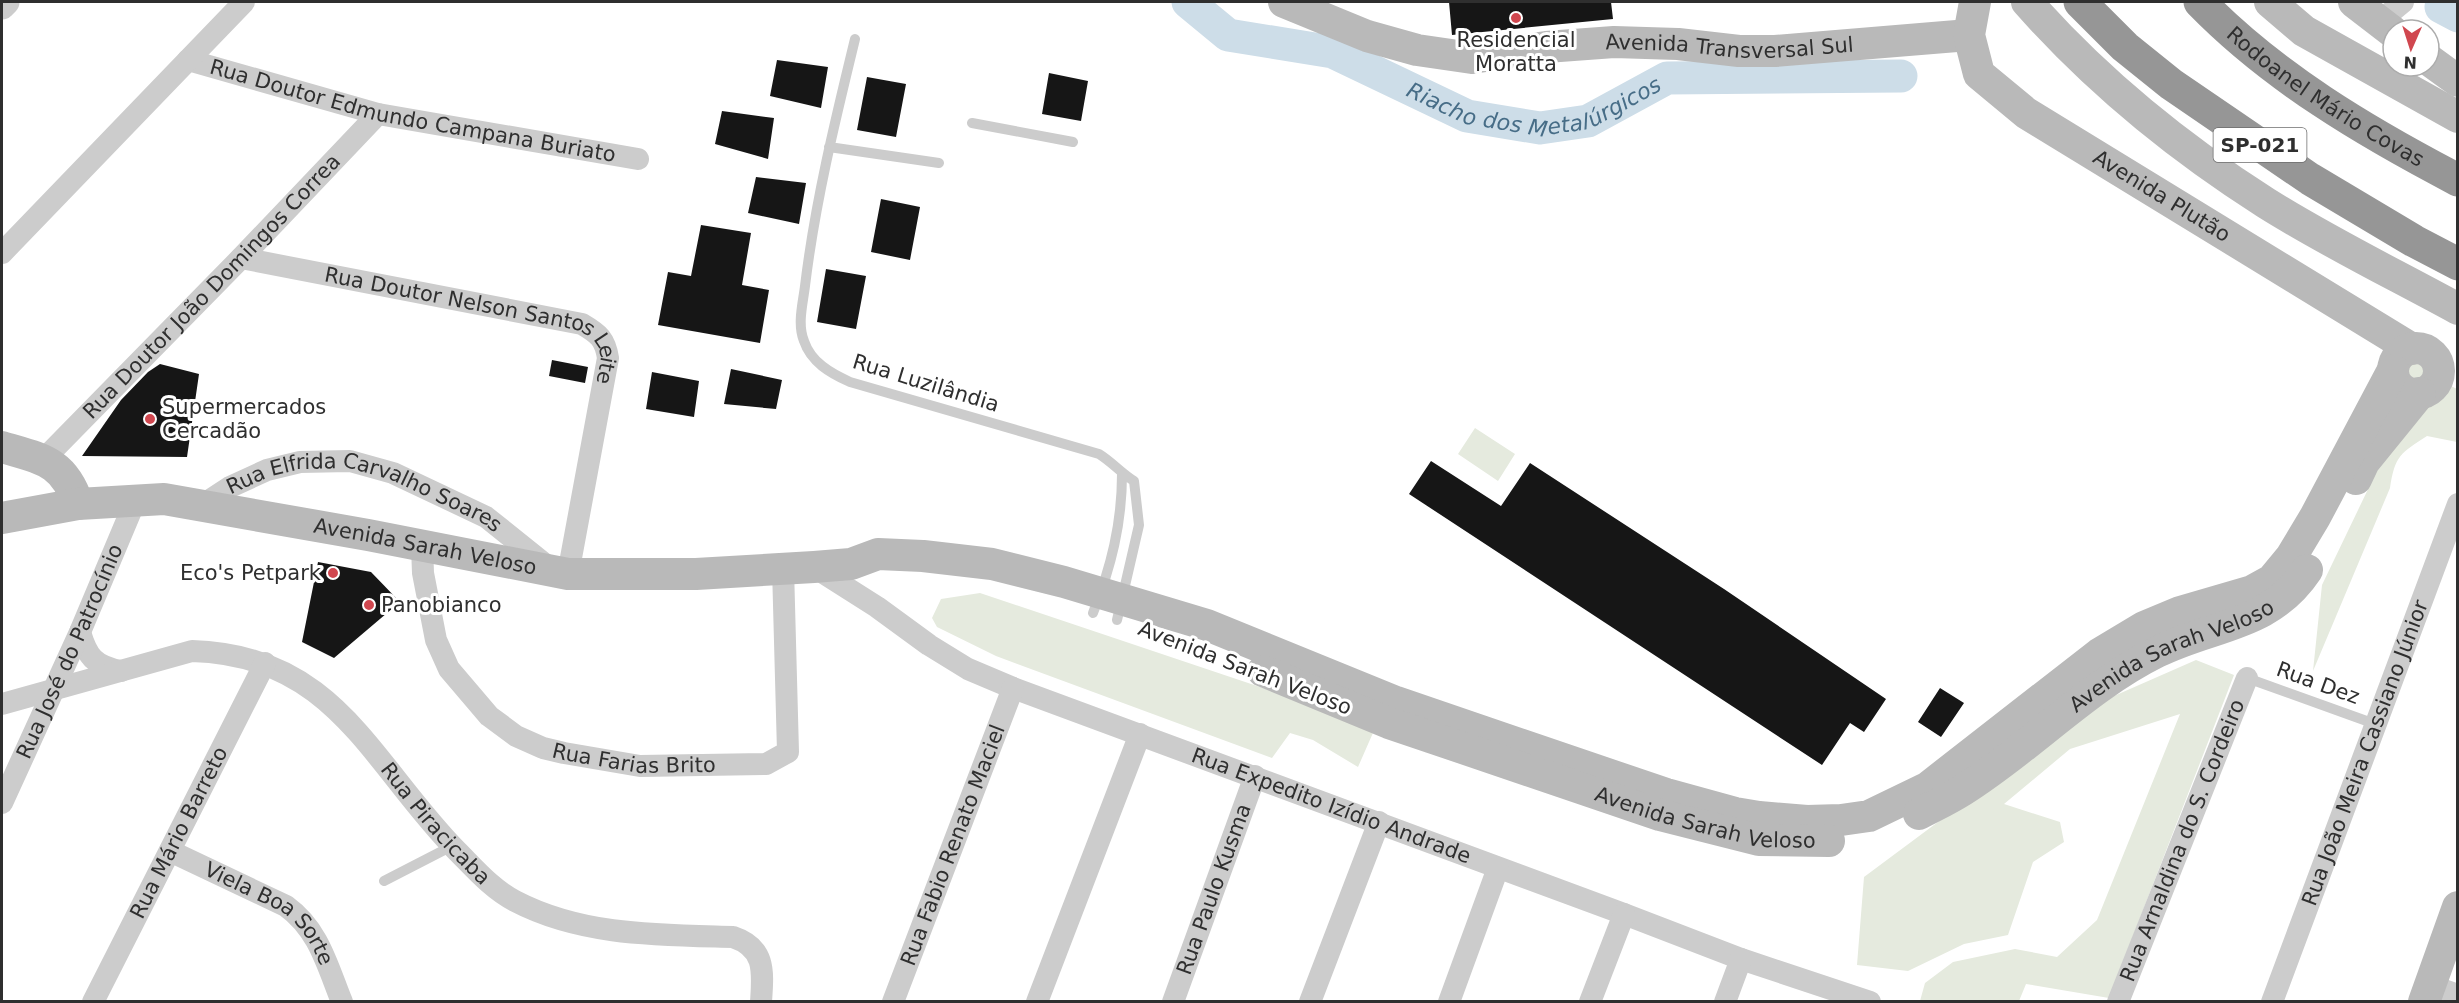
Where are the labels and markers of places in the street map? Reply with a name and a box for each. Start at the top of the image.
marker: Residencial Moratta [1509,11,1523,25]
place label: Residencial Moratta [1457,28,1576,76]
place label: Supermercados Cercadão [162,395,326,443]
marker: Supermercados Cercadão [143,412,157,426]
place label: Eco's Petpark [180,561,322,585]
marker: Eco's Petpark [326,566,340,580]
place label: Panobianco [381,593,501,617]
marker: Panobianco [362,598,376,612]

